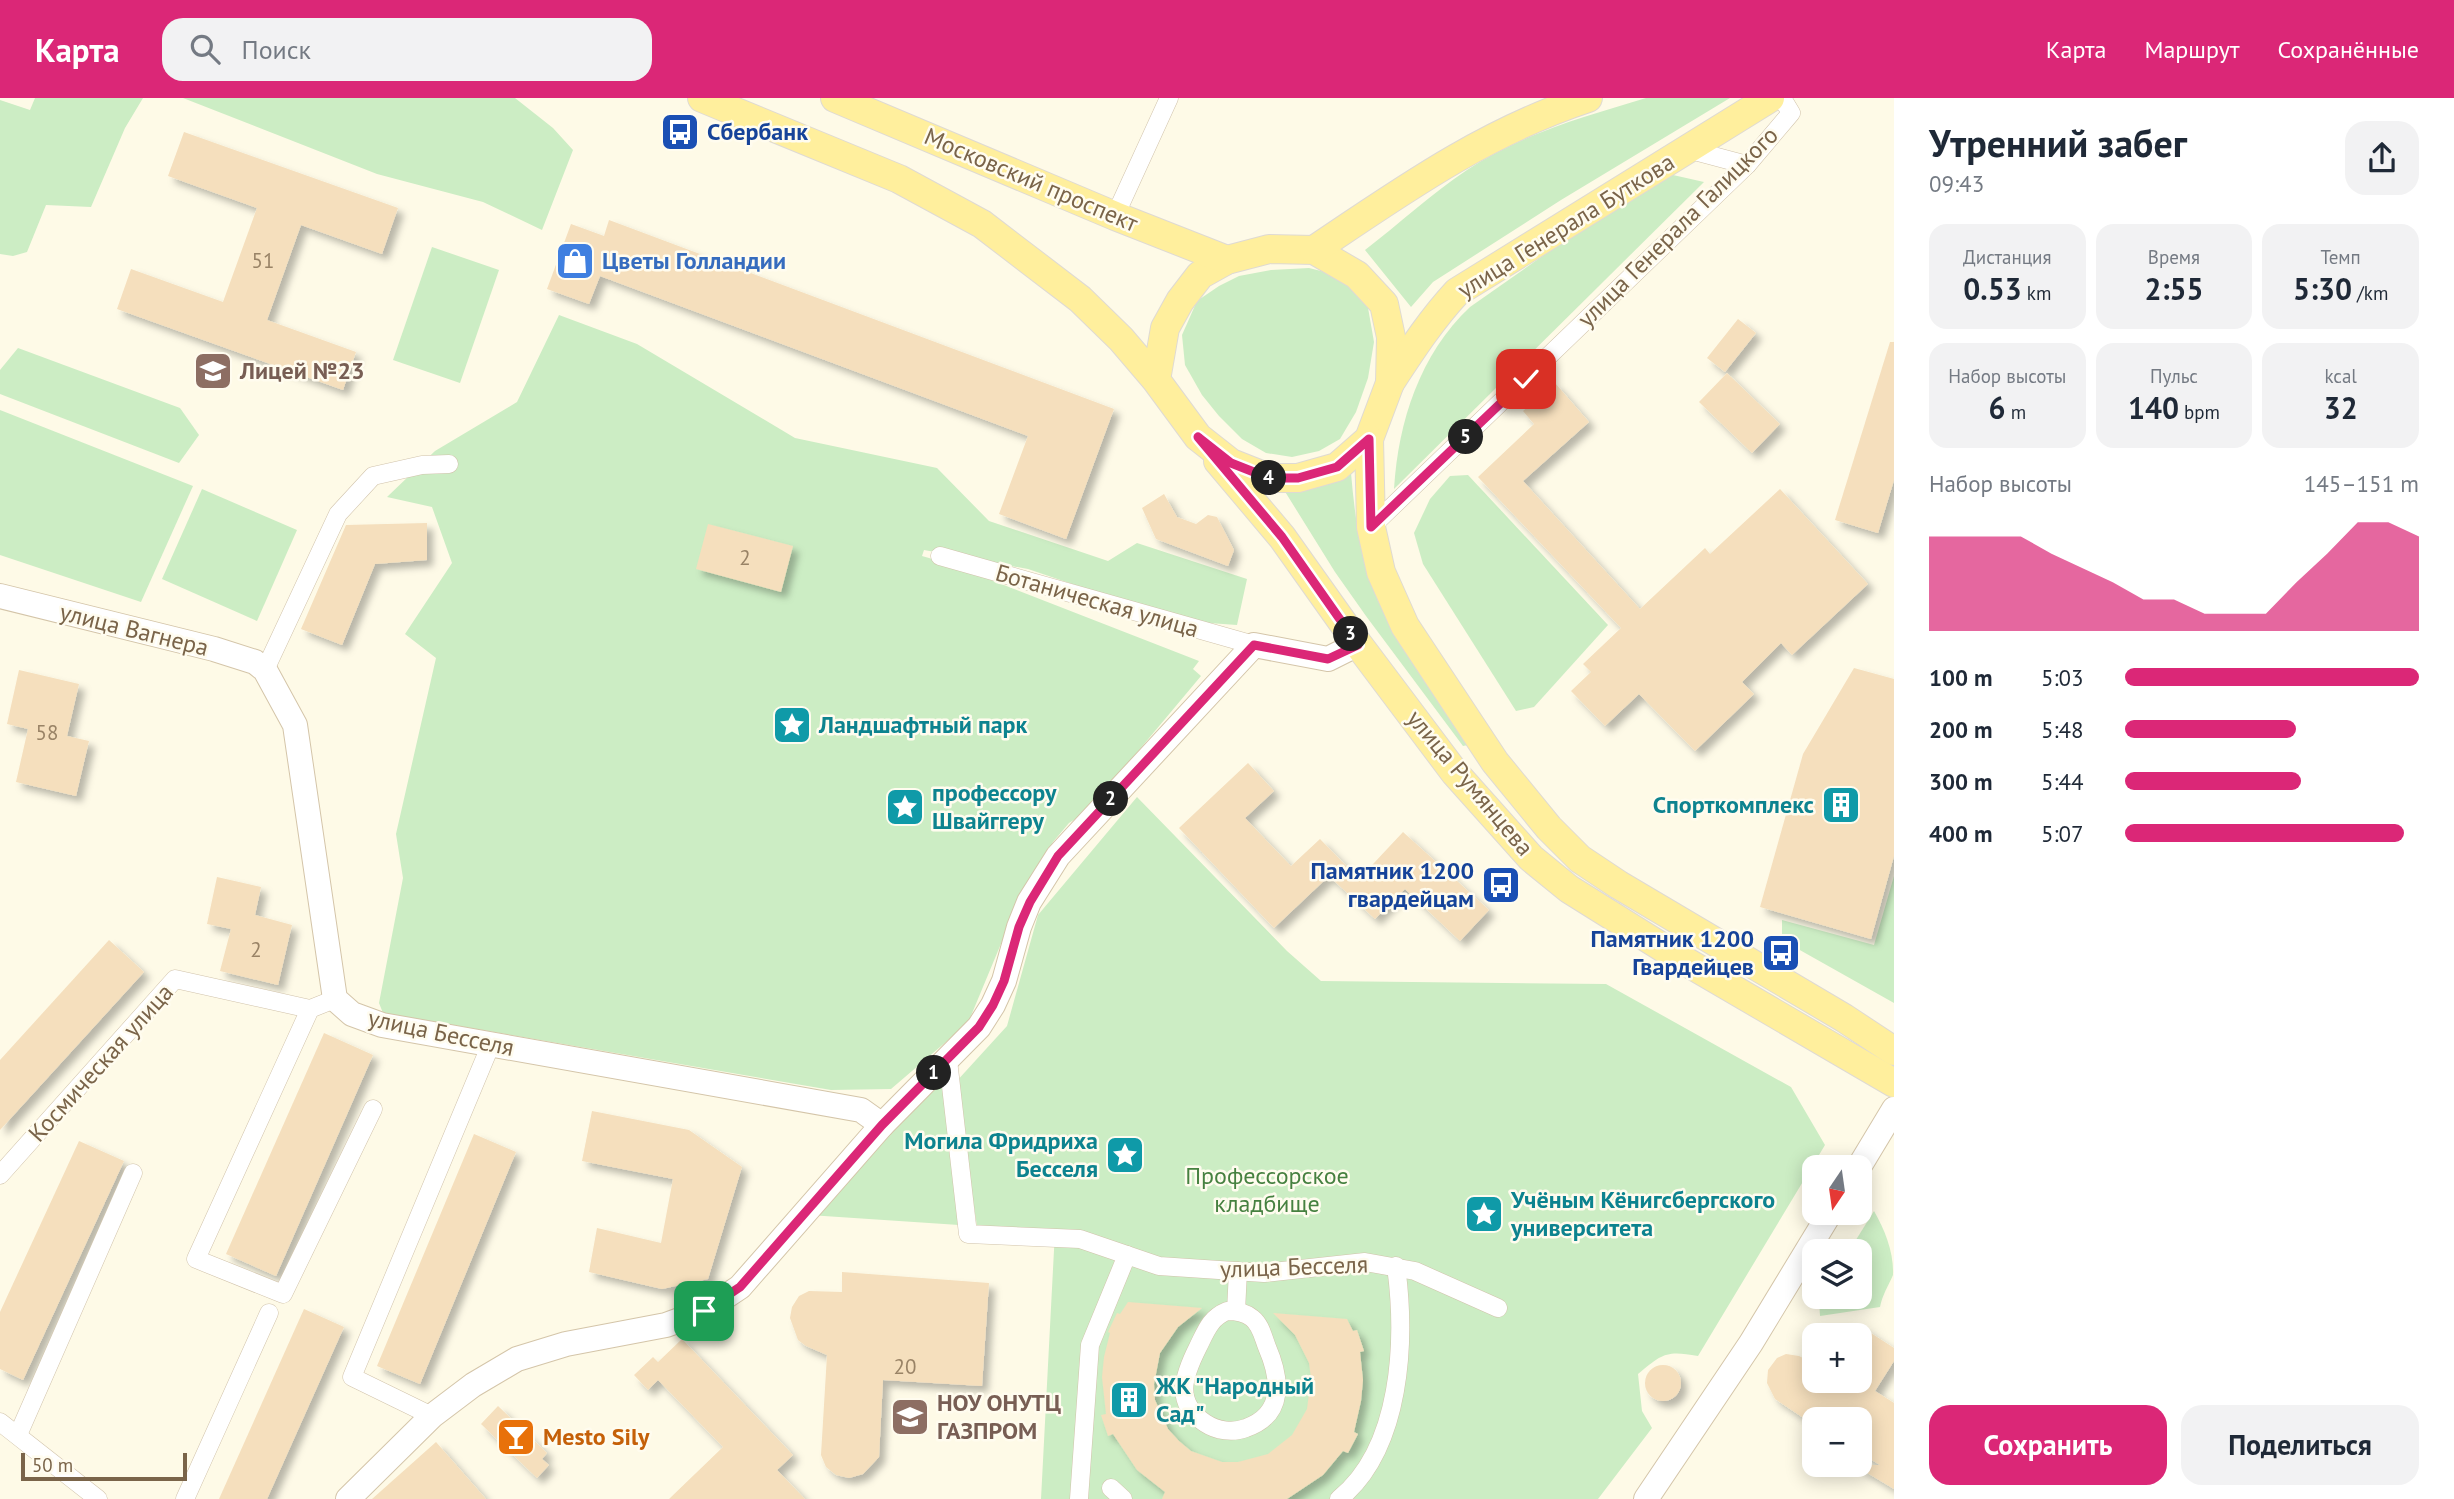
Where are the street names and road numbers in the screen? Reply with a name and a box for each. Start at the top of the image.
street label: Московский проспект [920,120,1143,239]
street label: улица Генерала Галицкого [1571,120,1785,334]
street label: улица Генерала Буткова [1452,146,1680,305]
street label: Ботаническая улица [992,557,1202,644]
street label: улица Вагнера [56,596,212,663]
street label: улица Румянцева [1400,703,1540,862]
street label: Космическая улица [21,977,180,1148]
street label: улица Бесселя [365,1002,517,1063]
street label: улица Бесселя [1219,1248,1369,1285]

